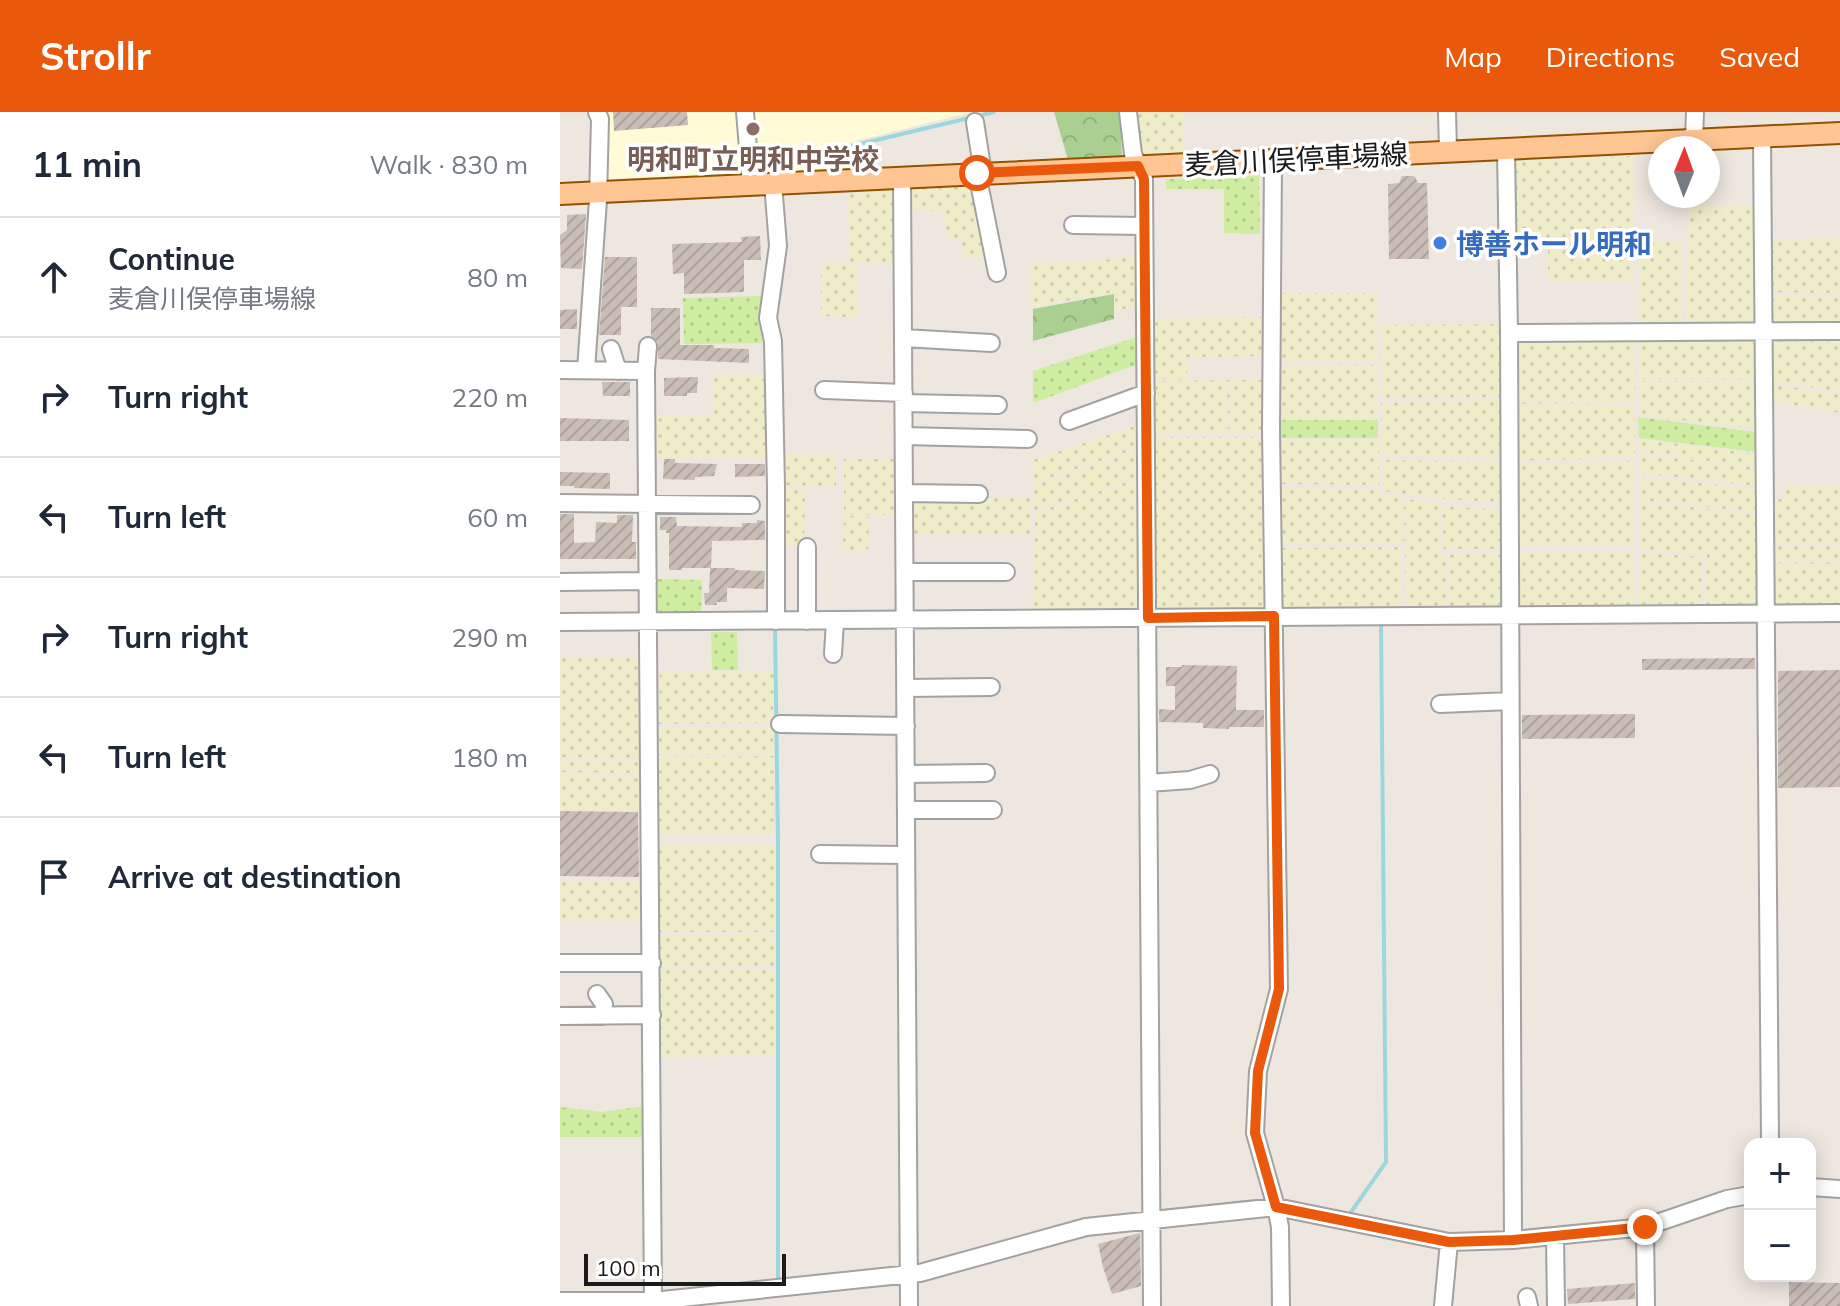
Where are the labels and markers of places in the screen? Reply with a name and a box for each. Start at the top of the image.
marker: 明和町立明和中学校 [744,120,762,138]
place label: 明和町立明和中学校 [627,141,879,176]
place label: 博善ホール明和 [1456,226,1652,261]
marker: 博善ホール明和 [1431,234,1449,252]

